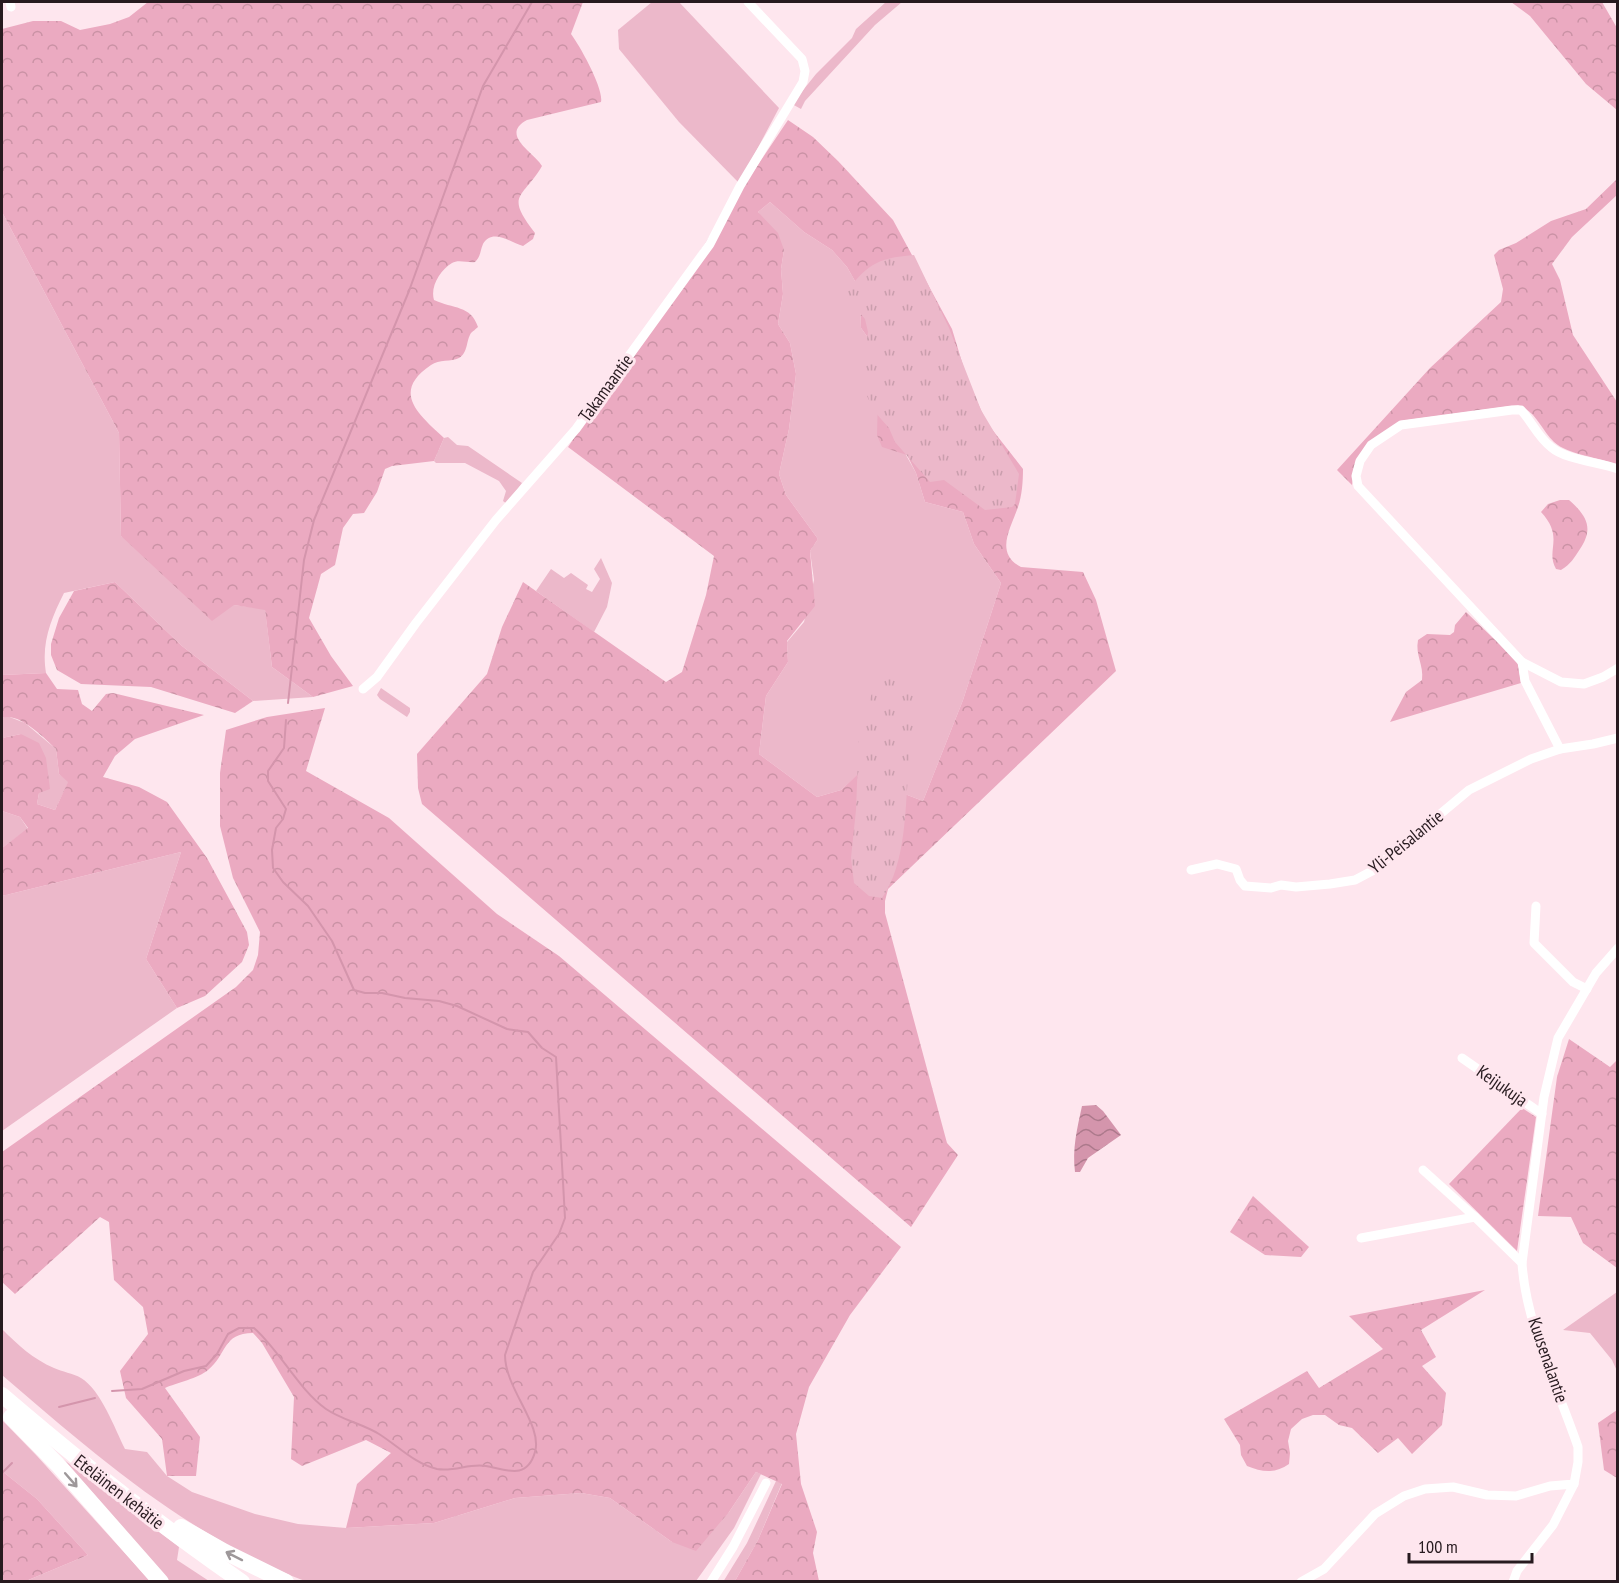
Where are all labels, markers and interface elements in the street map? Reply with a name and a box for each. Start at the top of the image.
street label: Takamaantie [573,349,638,426]
street label: Yli-Peisalantie [1364,805,1448,879]
street label: Keijukuja [1472,1060,1532,1111]
street label: Kuusenalantie [1523,1314,1574,1405]
street label: Eteläinen kehätie [70,1449,169,1534]
one-way arrow [64,1472,78,1487]
scale bar [1409,1526,1532,1564]
text: 100 m [1418,1535,1458,1558]
one-way arrow [225,1550,243,1562]

